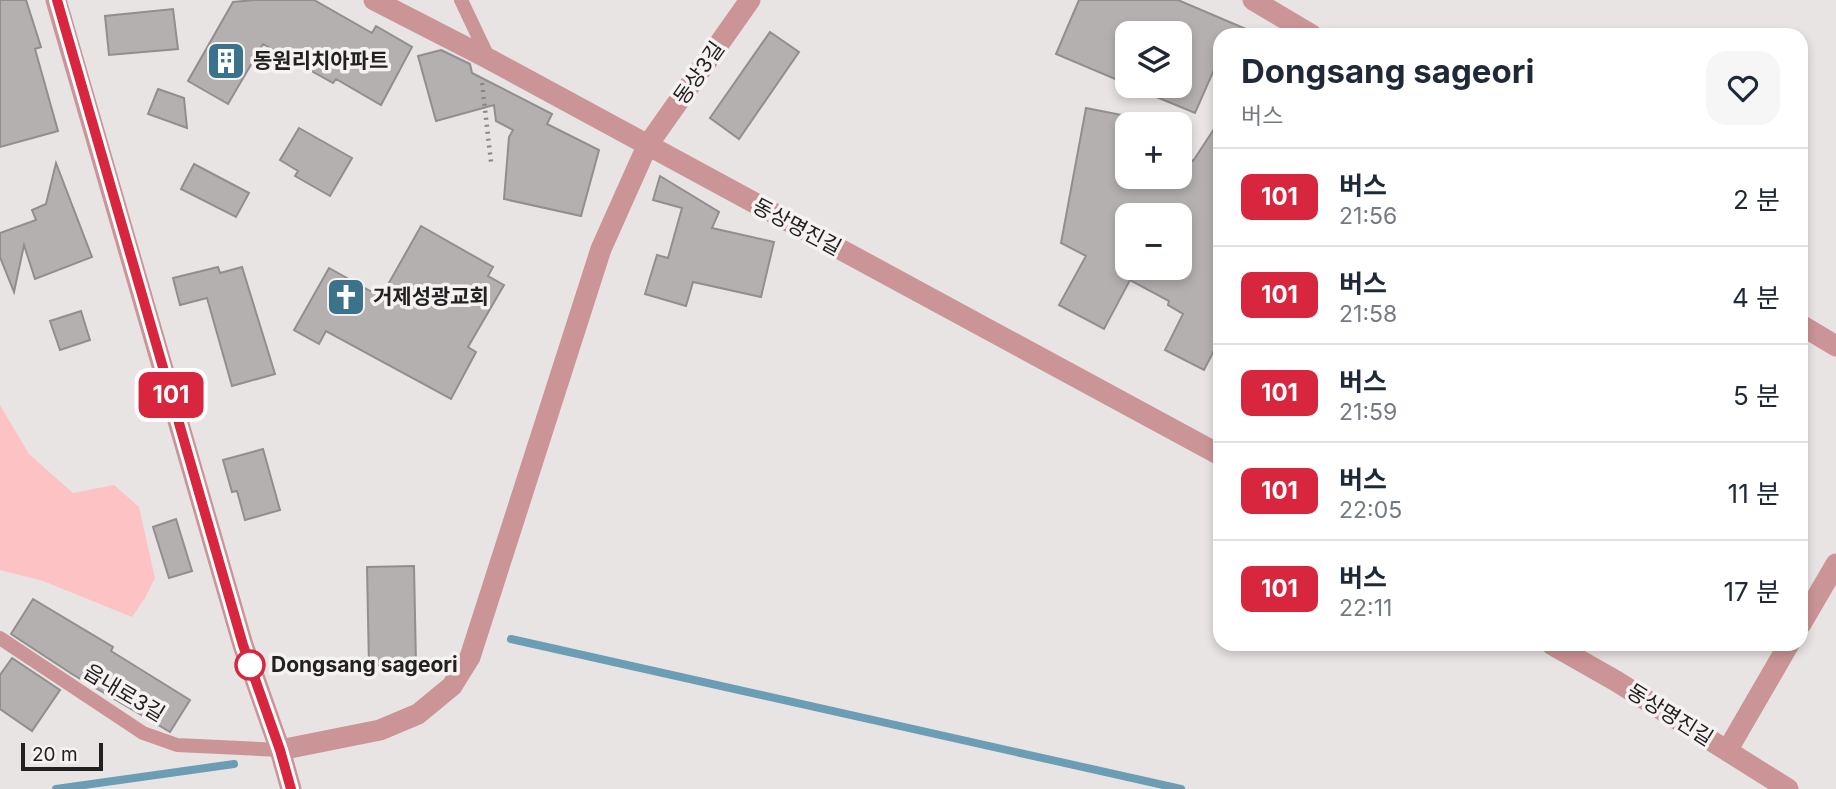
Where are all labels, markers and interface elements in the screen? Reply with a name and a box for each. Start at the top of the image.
map controls [1115,21,1192,280]
button: layers [1115,21,1192,98]
street label: 동상3길 [668,36,729,109]
building icon: 동원리치아파트 [205,40,247,82]
place label: 동원리치아파트 [253,48,388,73]
text: Dongsang sageori [1241,51,1534,91]
button: heart [1706,51,1780,125]
text: 버스 [1241,102,1283,130]
button: + [1115,112,1192,189]
text: 버스 [1339,170,1387,201]
text: 101 [1261,182,1298,211]
text: 2 분 [1733,184,1780,215]
street label: 동상명진길 [749,193,846,260]
text: 21:56 [1339,202,1397,230]
button: − [1115,203,1192,280]
text: 버스 [1339,268,1387,299]
church icon: 거제성광교회 [325,276,367,318]
text: 101 [1261,280,1298,309]
text: 4 분 [1732,282,1780,313]
place label: 거제성광교회 [373,284,489,309]
text: 21:58 [1339,300,1397,328]
text: 버스 [1339,366,1387,397]
line badge: 101 [131,372,211,418]
text: 101 [1261,378,1298,407]
text: 101 [153,380,189,409]
text: 5 분 [1733,380,1780,411]
text: 21:59 [1339,398,1397,426]
text: 버스 [1339,464,1387,495]
text: 101 [1261,476,1298,505]
text: 11 분 [1728,478,1780,509]
text: 22:05 [1339,496,1402,524]
text: 버스 [1339,562,1387,593]
text: 101 [1261,574,1298,603]
text: 17 분 [1723,576,1780,607]
text: 22:11 [1339,594,1392,622]
marker: Dongsang sageori [235,650,265,680]
place label: Dongsang sageori [271,652,458,677]
street label: 읍내로3길 [79,659,169,727]
street label: 동상명진길 [1623,678,1718,751]
scale bar [21,740,103,772]
text: 20 m [32,743,78,766]

